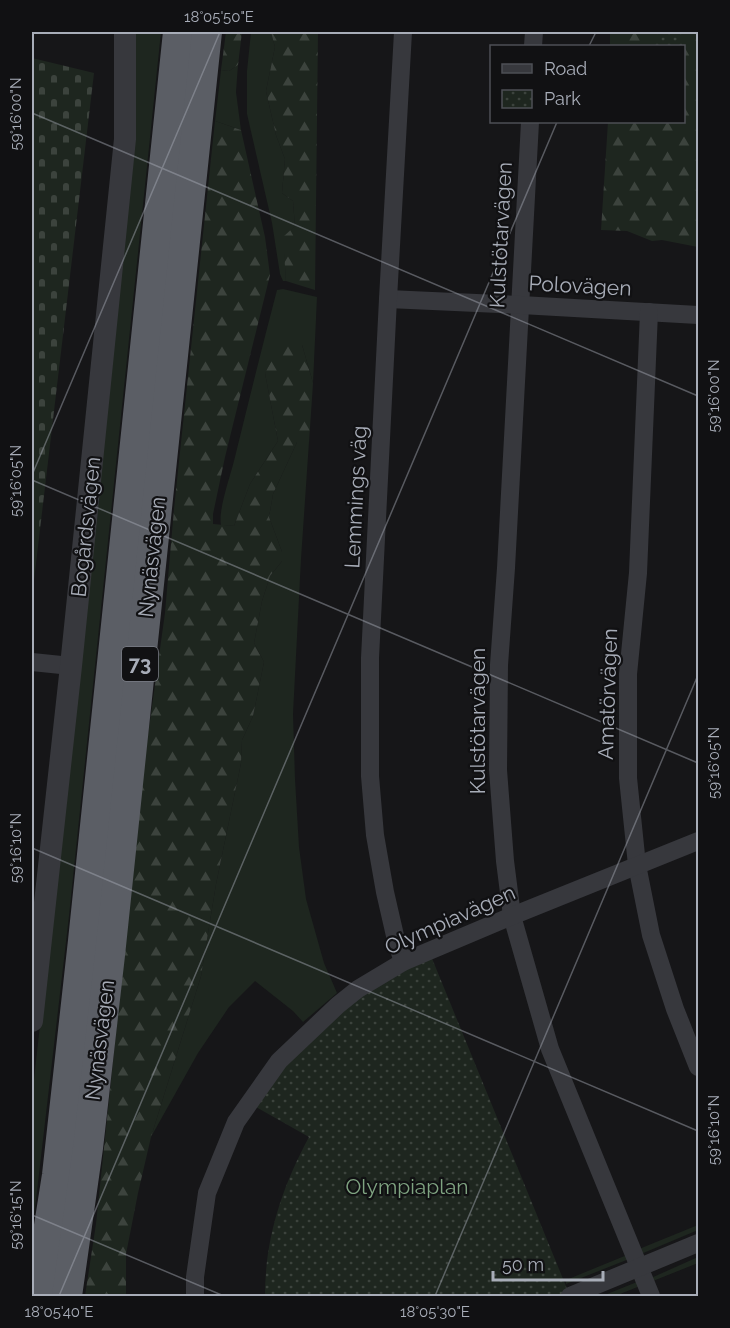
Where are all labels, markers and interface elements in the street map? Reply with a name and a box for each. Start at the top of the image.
text: 18°05'50"E [184,8,254,26]
legend [490,45,685,123]
text: Road [544,58,587,79]
text: 59°16'00"N [7,78,25,151]
text: Park [544,88,581,109]
street label: Kulstötarvägen [484,161,517,309]
street label: Polovägen [528,270,632,301]
text: 59°16'00"N [705,360,723,433]
street label: Lemmings väg [339,425,372,569]
text: 59°16'05"N [7,445,25,517]
street label: Bogårdsvägen [66,456,105,598]
street label: Nynäsvägen [133,495,170,618]
street label: Amatörvägen [593,628,622,760]
road number: 73 [122,647,158,681]
street label: Kulstötarvägen [465,648,490,794]
text: 59°16'05"N [705,727,723,799]
text: 59°16'10"N [7,813,25,883]
street label: Olympiavägen [381,880,519,960]
street label: Nynäsvägen [80,978,119,1102]
text: 59°16'10"N [705,1095,723,1165]
park label: Olympiaplan [345,1174,469,1199]
text: 59°16'15"N [7,1180,25,1250]
scale bar [493,1244,602,1282]
text: 50 m [502,1254,544,1275]
text: 18°05'40"E [24,1303,94,1321]
text: 18°05'30"E [400,1303,470,1321]

